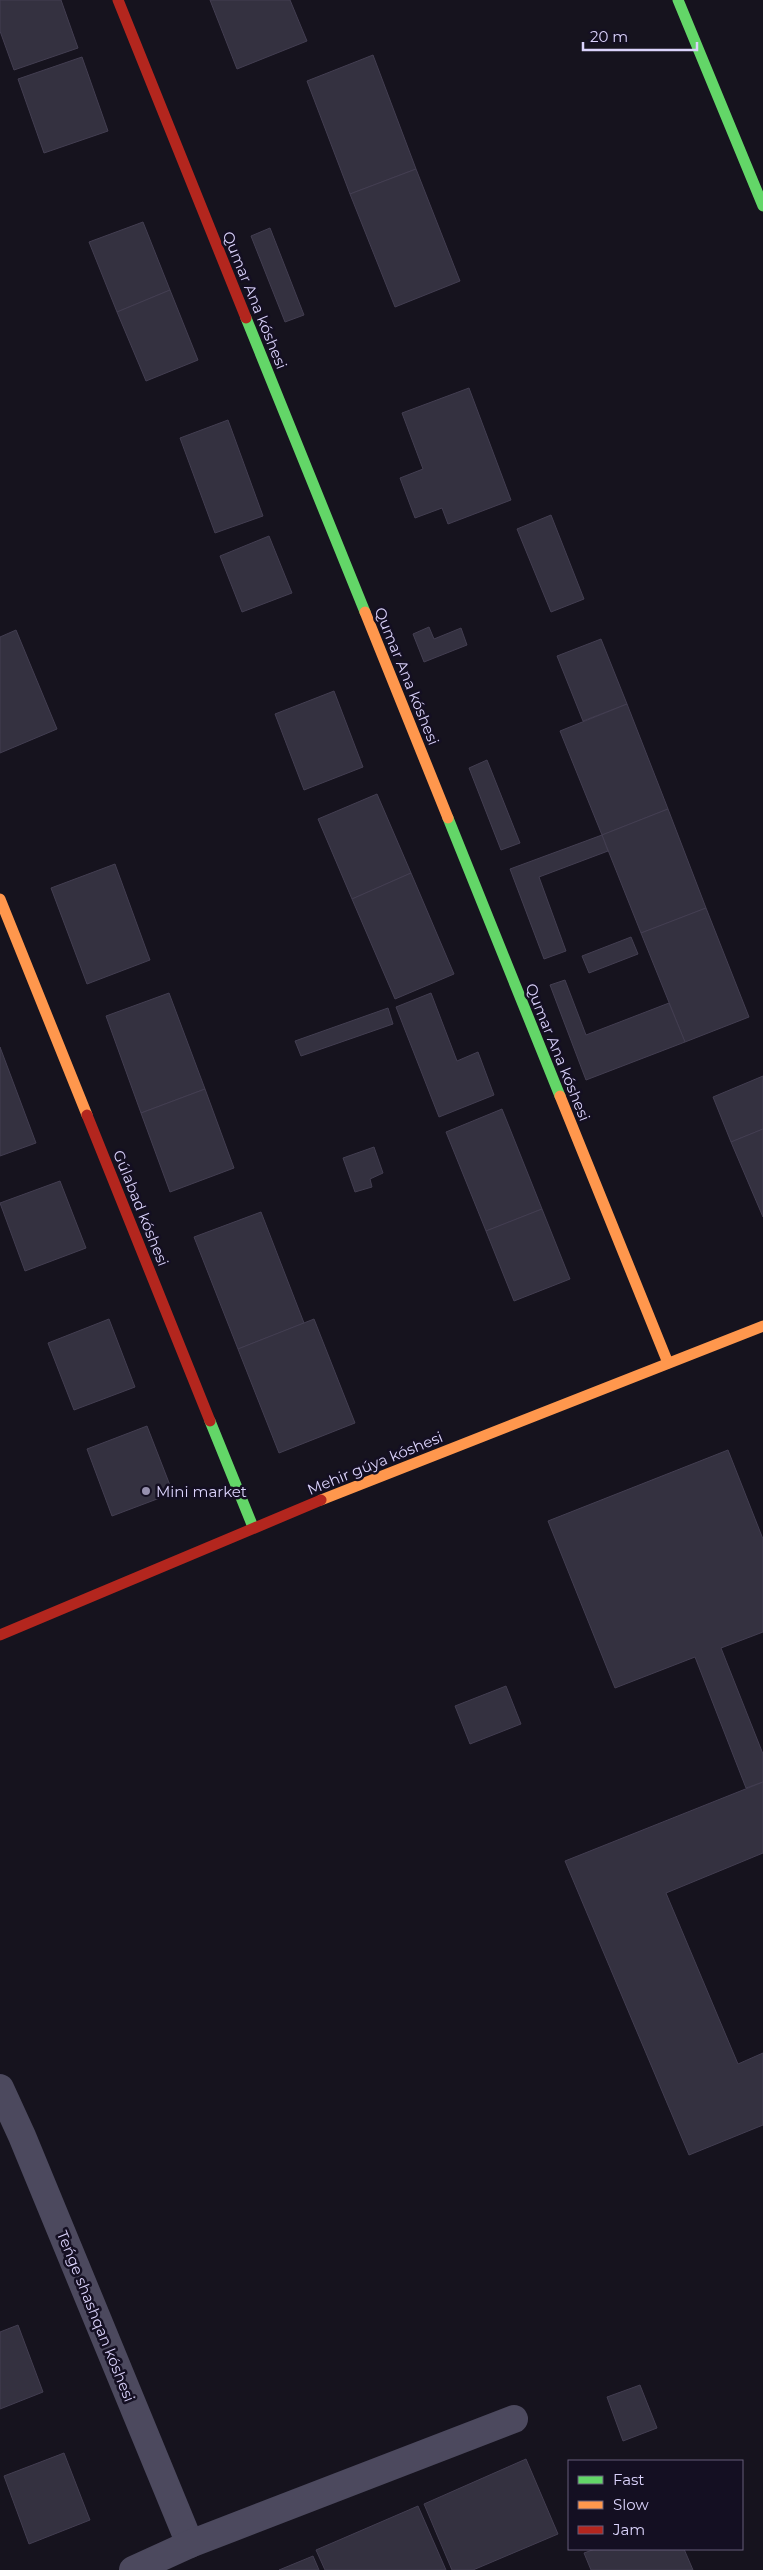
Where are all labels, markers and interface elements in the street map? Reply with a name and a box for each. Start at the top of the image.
scale bar [583,20,697,52]
text: 20 m [590,27,628,46]
street label: Qumar Ana kóshesi [219,228,291,372]
street label: Qumar Ana kóshesi [371,604,443,748]
street label: Qumar Ana kóshesi [522,980,594,1124]
street label: Gúlabad kóshesi [109,1147,173,1269]
street label: Mehir gúyа kóshesi [304,1427,446,1499]
place label: Mini market [156,1482,247,1501]
marker: Mini market [140,1485,152,1497]
street label: Teńge shashqan kóshesi [53,2228,139,2404]
legend [568,2460,743,2550]
text: Fast [613,2470,644,2489]
text: Slow [613,2495,649,2514]
text: Jam [612,2520,645,2539]

